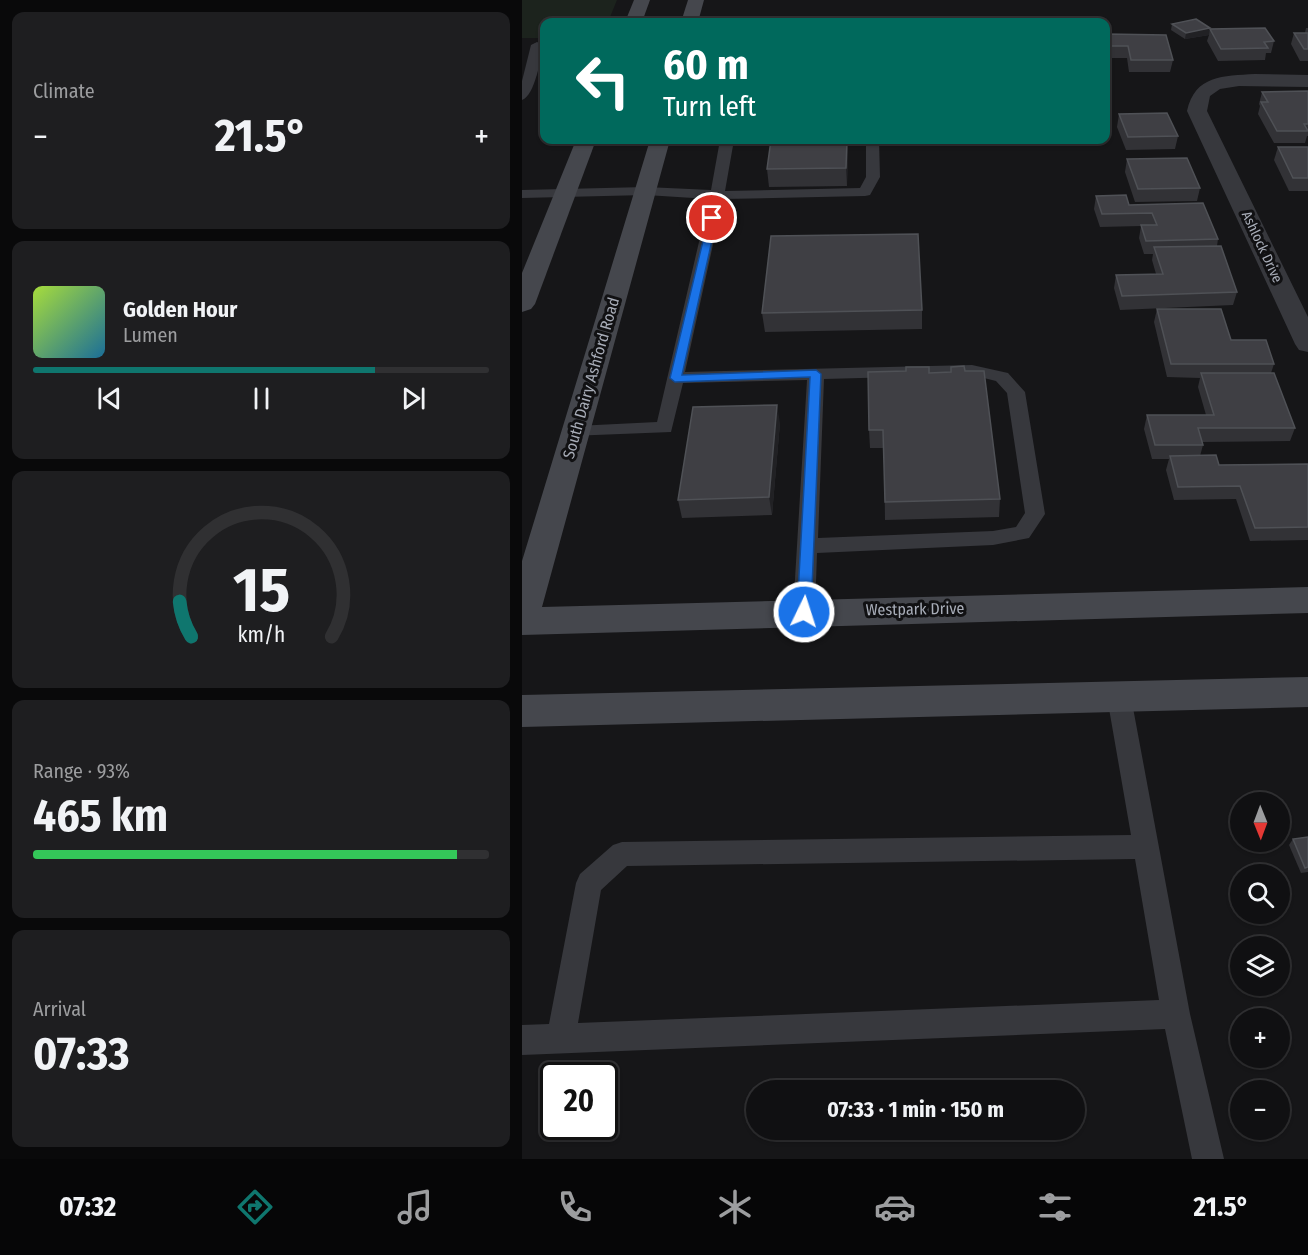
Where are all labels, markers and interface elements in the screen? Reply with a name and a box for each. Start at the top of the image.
text: 60 m [663,40,749,90]
icon: left [564,42,642,120]
text: Climate [33,79,95,103]
text: Turn left [663,91,756,123]
text: 21.5° [215,109,307,163]
text: − [33,117,48,157]
text: + [474,117,489,157]
pin [686,192,737,243]
icon: arrive [695,201,728,234]
street label: Ashlock Drive [1238,208,1286,286]
street label: South Dairy Ashford Road [559,295,623,461]
text: Golden Hour [123,296,237,323]
text: Lumen [123,323,178,347]
icon: previous [93,382,126,415]
icon: pause [245,382,278,415]
icon: next [397,382,430,415]
text: 15 [232,553,290,628]
position arrow [772,580,836,644]
street label: Westpark Drive [865,599,965,619]
text: km/h [237,622,285,648]
text: Range · 93% [33,759,130,783]
text: 465 km [33,789,168,843]
north arrow [1230,792,1290,852]
map controls [1230,792,1290,1140]
button: search [1230,864,1290,924]
button: layers [1230,936,1290,996]
text: Arrival [33,997,86,1021]
button: + [1230,1008,1290,1068]
text: 07:33 [33,1027,130,1081]
speed limit sign: 20 [540,1062,618,1140]
button: − [1230,1080,1290,1140]
text: 07:33 · 1 min · 150 m [827,1096,1004,1123]
icon: directions [234,1186,276,1228]
icon: music [394,1186,436,1228]
icon: phone [554,1186,596,1228]
icon: climate [714,1186,756,1228]
icon: car [874,1186,916,1228]
icon: filters [1034,1186,1076,1228]
text: 07:32 [59,1191,116,1223]
text: 21.5° [1194,1191,1249,1223]

